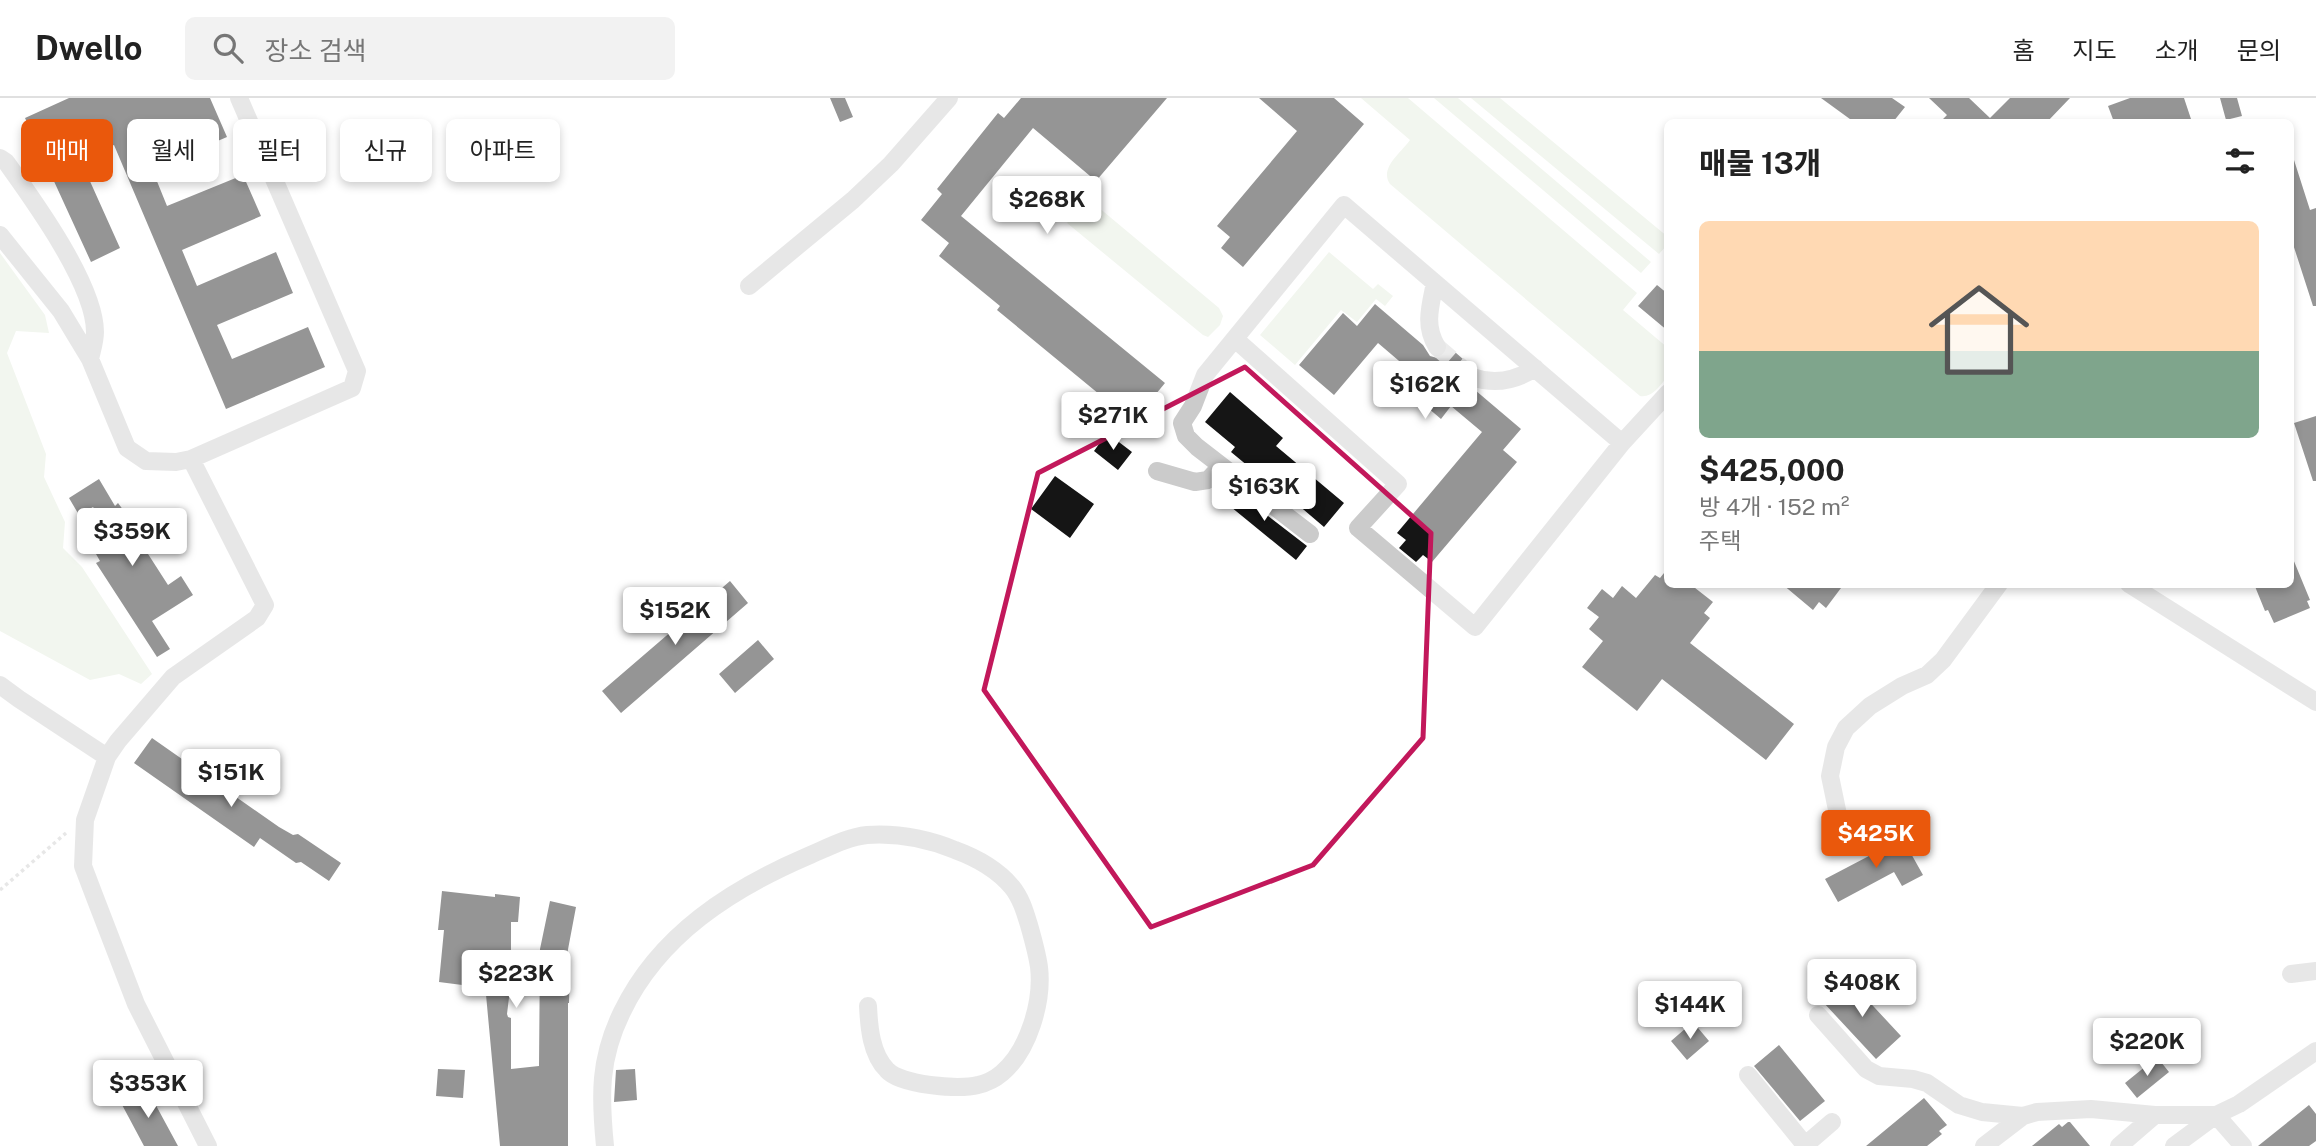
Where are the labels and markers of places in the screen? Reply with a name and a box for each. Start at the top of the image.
pin: $268K [998,176,1096,236]
pin: $162K [1376,362,1474,421]
pin: $271K [1064,392,1162,452]
pin: $163K [1215,464,1313,523]
pin: $359K [83,508,181,568]
pin: $152K [626,588,724,647]
pin: $151K [182,750,280,809]
pin: $425K [1827,810,1925,870]
pin: $223K [467,950,565,1010]
pin: $408K [1813,960,1911,1019]
pin: $144K [1641,982,1739,1041]
pin: $220K [2098,1018,2196,1078]
pin: $353K [99,1060,197,1120]

